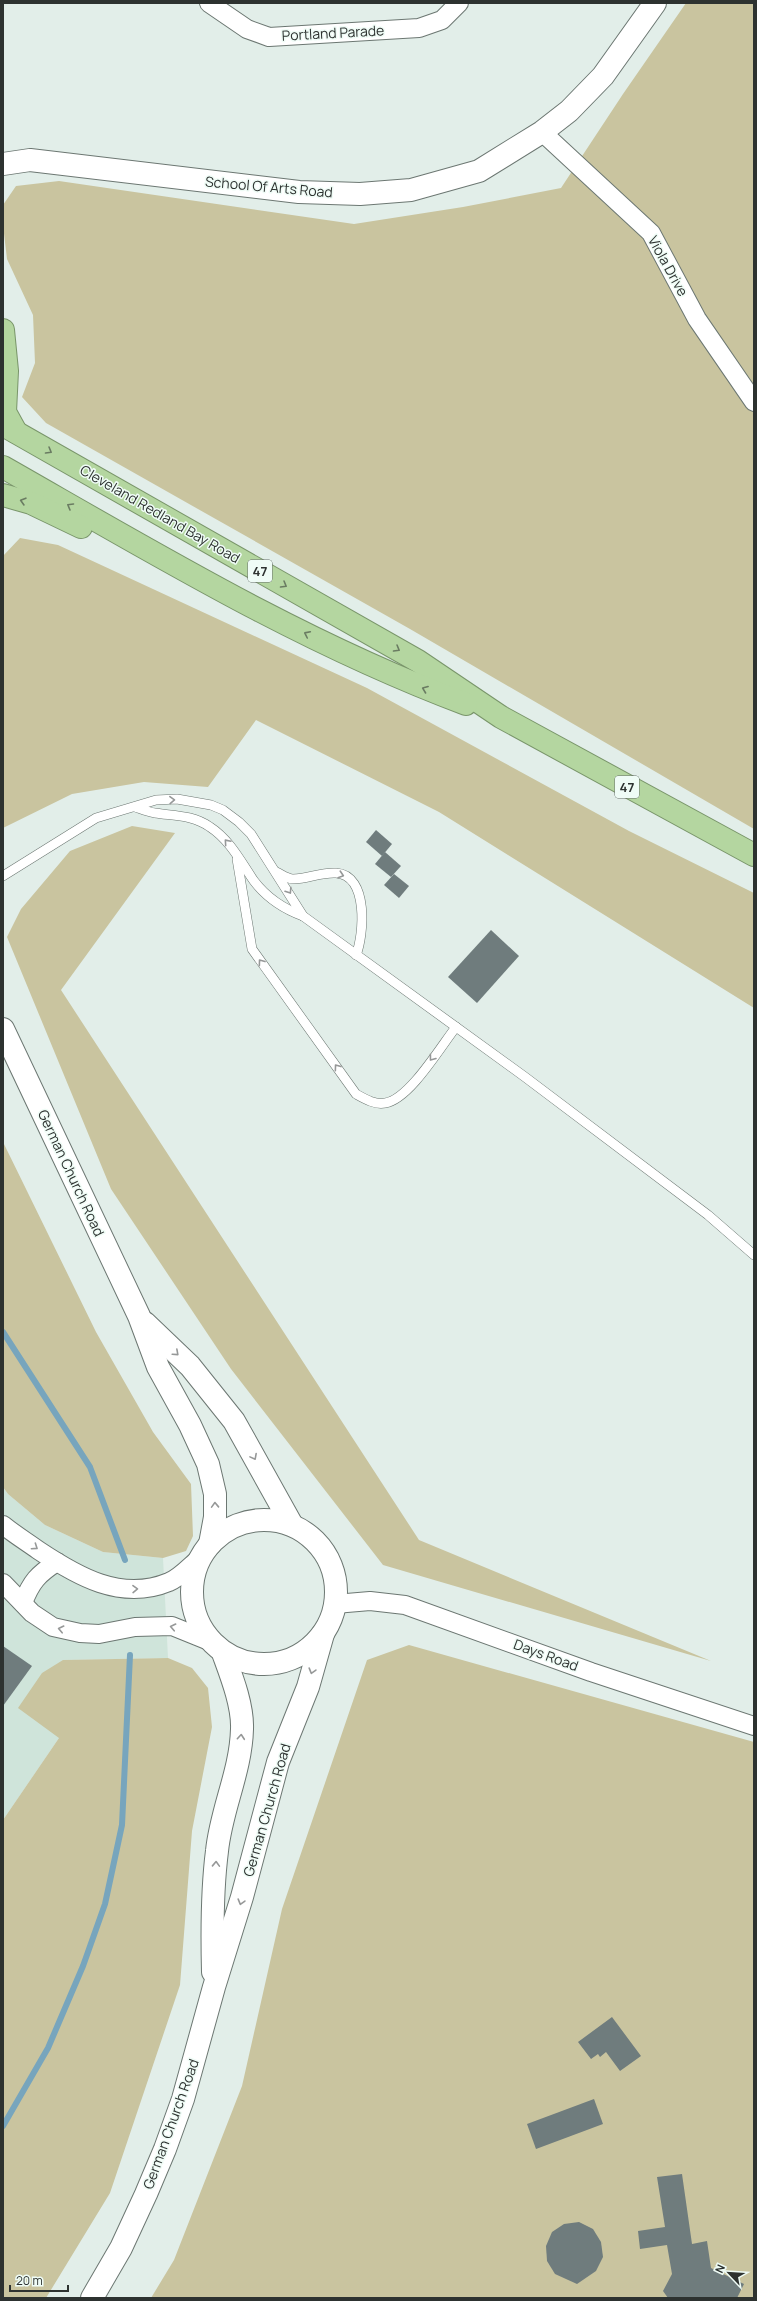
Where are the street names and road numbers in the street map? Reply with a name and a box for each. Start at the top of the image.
street label: Portland Parade [281,20,385,45]
street label: School Of Arts Road [204,171,334,202]
street label: Viola Drive [644,232,693,299]
street label: Cleveland Redland Bay Road [77,460,244,567]
road number: 47 [248,560,272,582]
road number: 47 [615,776,639,798]
street label: German Church Road [34,1106,109,1239]
street label: Days Road [511,1634,581,1675]
street label: German Church Road [238,1741,295,1879]
street label: German Church Road [138,2056,203,2192]

